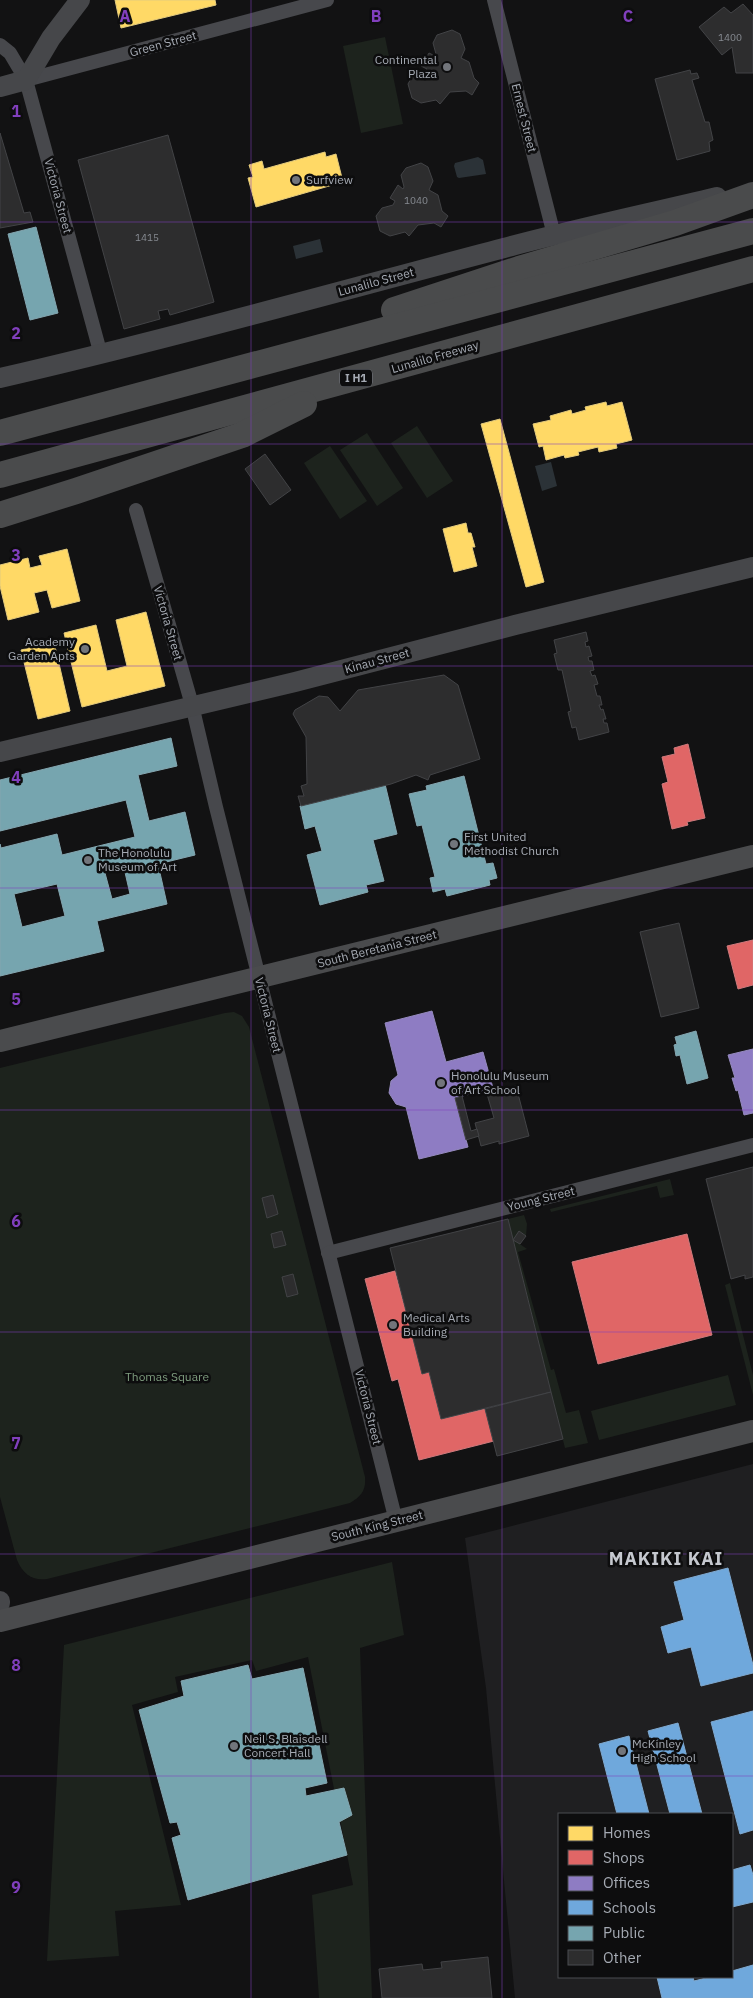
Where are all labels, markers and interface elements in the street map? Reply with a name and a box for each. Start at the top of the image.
text: A [120,6,131,26]
text: B [371,6,382,26]
text: C [623,6,633,26]
street label: Green Street [128,27,198,60]
house number: 1400 [718,31,742,44]
place label: Continental Plaza [375,52,438,81]
marker: Continental Plaza [441,61,453,73]
street label: Ernest Street [509,82,540,154]
text: 1 [11,101,21,121]
street label: Victoria Street [41,157,76,235]
place label: Surfview [306,172,353,187]
marker: Surfview [290,174,302,186]
house number: 1040 [404,194,428,207]
house number: 1415 [135,231,159,244]
street label: Lunalilo Street [336,264,415,299]
text: 2 [11,323,21,343]
street label: Lunalilo Freeway [389,337,480,376]
road number: I H1 [340,369,372,386]
text: 3 [11,545,21,565]
street label: Victoria Street [151,584,186,662]
place label: Academy Garden Apts [8,634,75,663]
marker: Academy Garden Apts [79,643,91,655]
street label: Kinau Street [343,645,411,676]
text: 4 [11,767,21,787]
place label: First United Methodist Church [464,829,559,858]
marker: First United Methodist Church [448,838,460,850]
place label: The Honolulu Museum of Art [98,845,177,874]
marker: The Honolulu Museum of Art [82,854,94,866]
street label: South Beretania Street [316,926,438,971]
street label: Victoria Street [252,976,285,1054]
text: 5 [11,989,21,1009]
place label: Honolulu Museum of Art School [451,1068,549,1097]
marker: Honolulu Museum of Art School [435,1077,447,1089]
street label: Young Street [506,1183,576,1214]
text: 6 [11,1211,21,1231]
place label: Medical Arts Building [403,1310,470,1339]
marker: Medical Arts Building [387,1319,399,1331]
street label: Victoria Street [352,1368,385,1446]
park label: Thomas Square [125,1369,209,1384]
text: 7 [11,1433,21,1453]
street label: South King Street [330,1507,424,1544]
district label: MAKIKI KAI [609,1547,723,1570]
text: 8 [11,1655,21,1675]
place label: Neil S. Blaisdell Concert Hall [244,1731,328,1760]
place label: McKinley High School [632,1736,696,1765]
marker: Neil S. Blaisdell Concert Hall [228,1740,240,1752]
marker: McKinley High School [616,1745,628,1757]
legend [558,1813,733,1978]
text: Homes [603,1823,651,1842]
text: Shops [603,1848,645,1867]
text: Offices [603,1873,650,1892]
text: 9 [11,1877,21,1897]
text: Schools [603,1898,656,1917]
text: Public [603,1923,645,1942]
text: Other [603,1948,642,1967]

